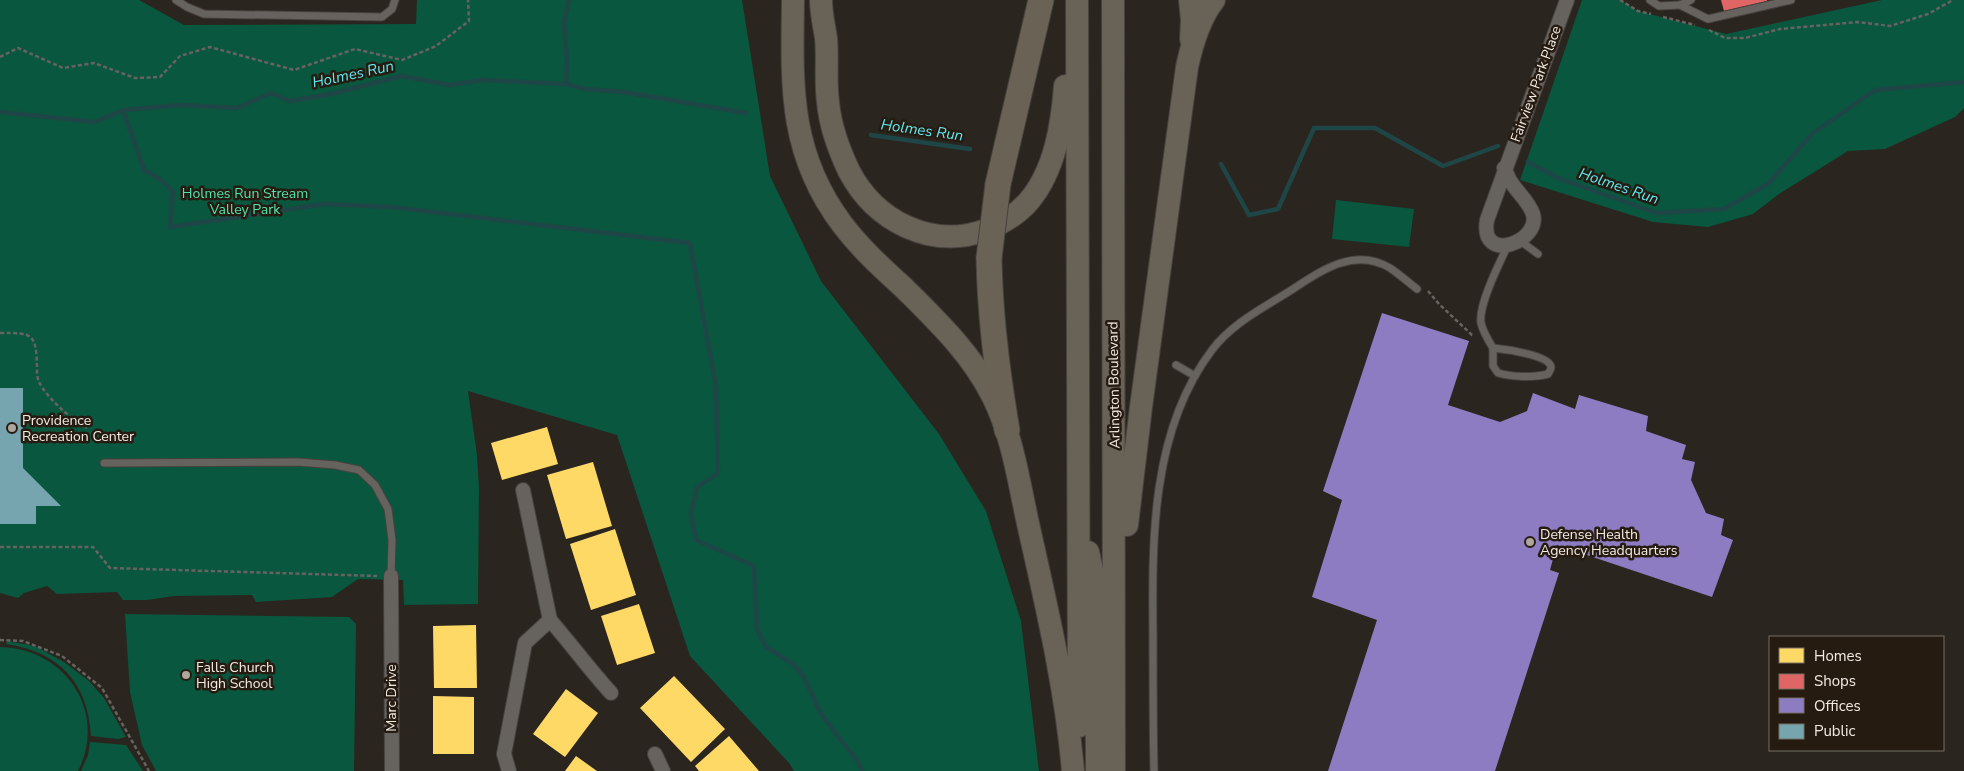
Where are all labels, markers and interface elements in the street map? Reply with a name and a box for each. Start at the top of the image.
street label: Fairview Park Place [1506,23,1566,145]
water label: Holmes Run [310,56,396,92]
water label: Holmes Run [879,114,965,146]
water label: Holmes Run [1576,163,1662,209]
park label: Holmes Run Stream Valley Park [182,184,308,219]
street label: Arlington Boulevard [1103,321,1125,449]
place label: Providence Recreation Center [22,411,134,446]
marker: Providence Recreation Center [6,422,18,434]
place label: Defense Health Agency Headquarters [1540,525,1678,560]
marker: Defense Health Agency Headquarters [1524,536,1536,548]
legend [1769,636,1944,751]
text: Homes [1814,646,1862,666]
place label: Falls Church High School [196,658,274,693]
street label: Marc Drive [382,664,401,732]
marker: Falls Church High School [180,669,192,681]
text: Shops [1814,671,1856,691]
text: Offices [1814,696,1861,716]
text: Public [1814,721,1855,741]

